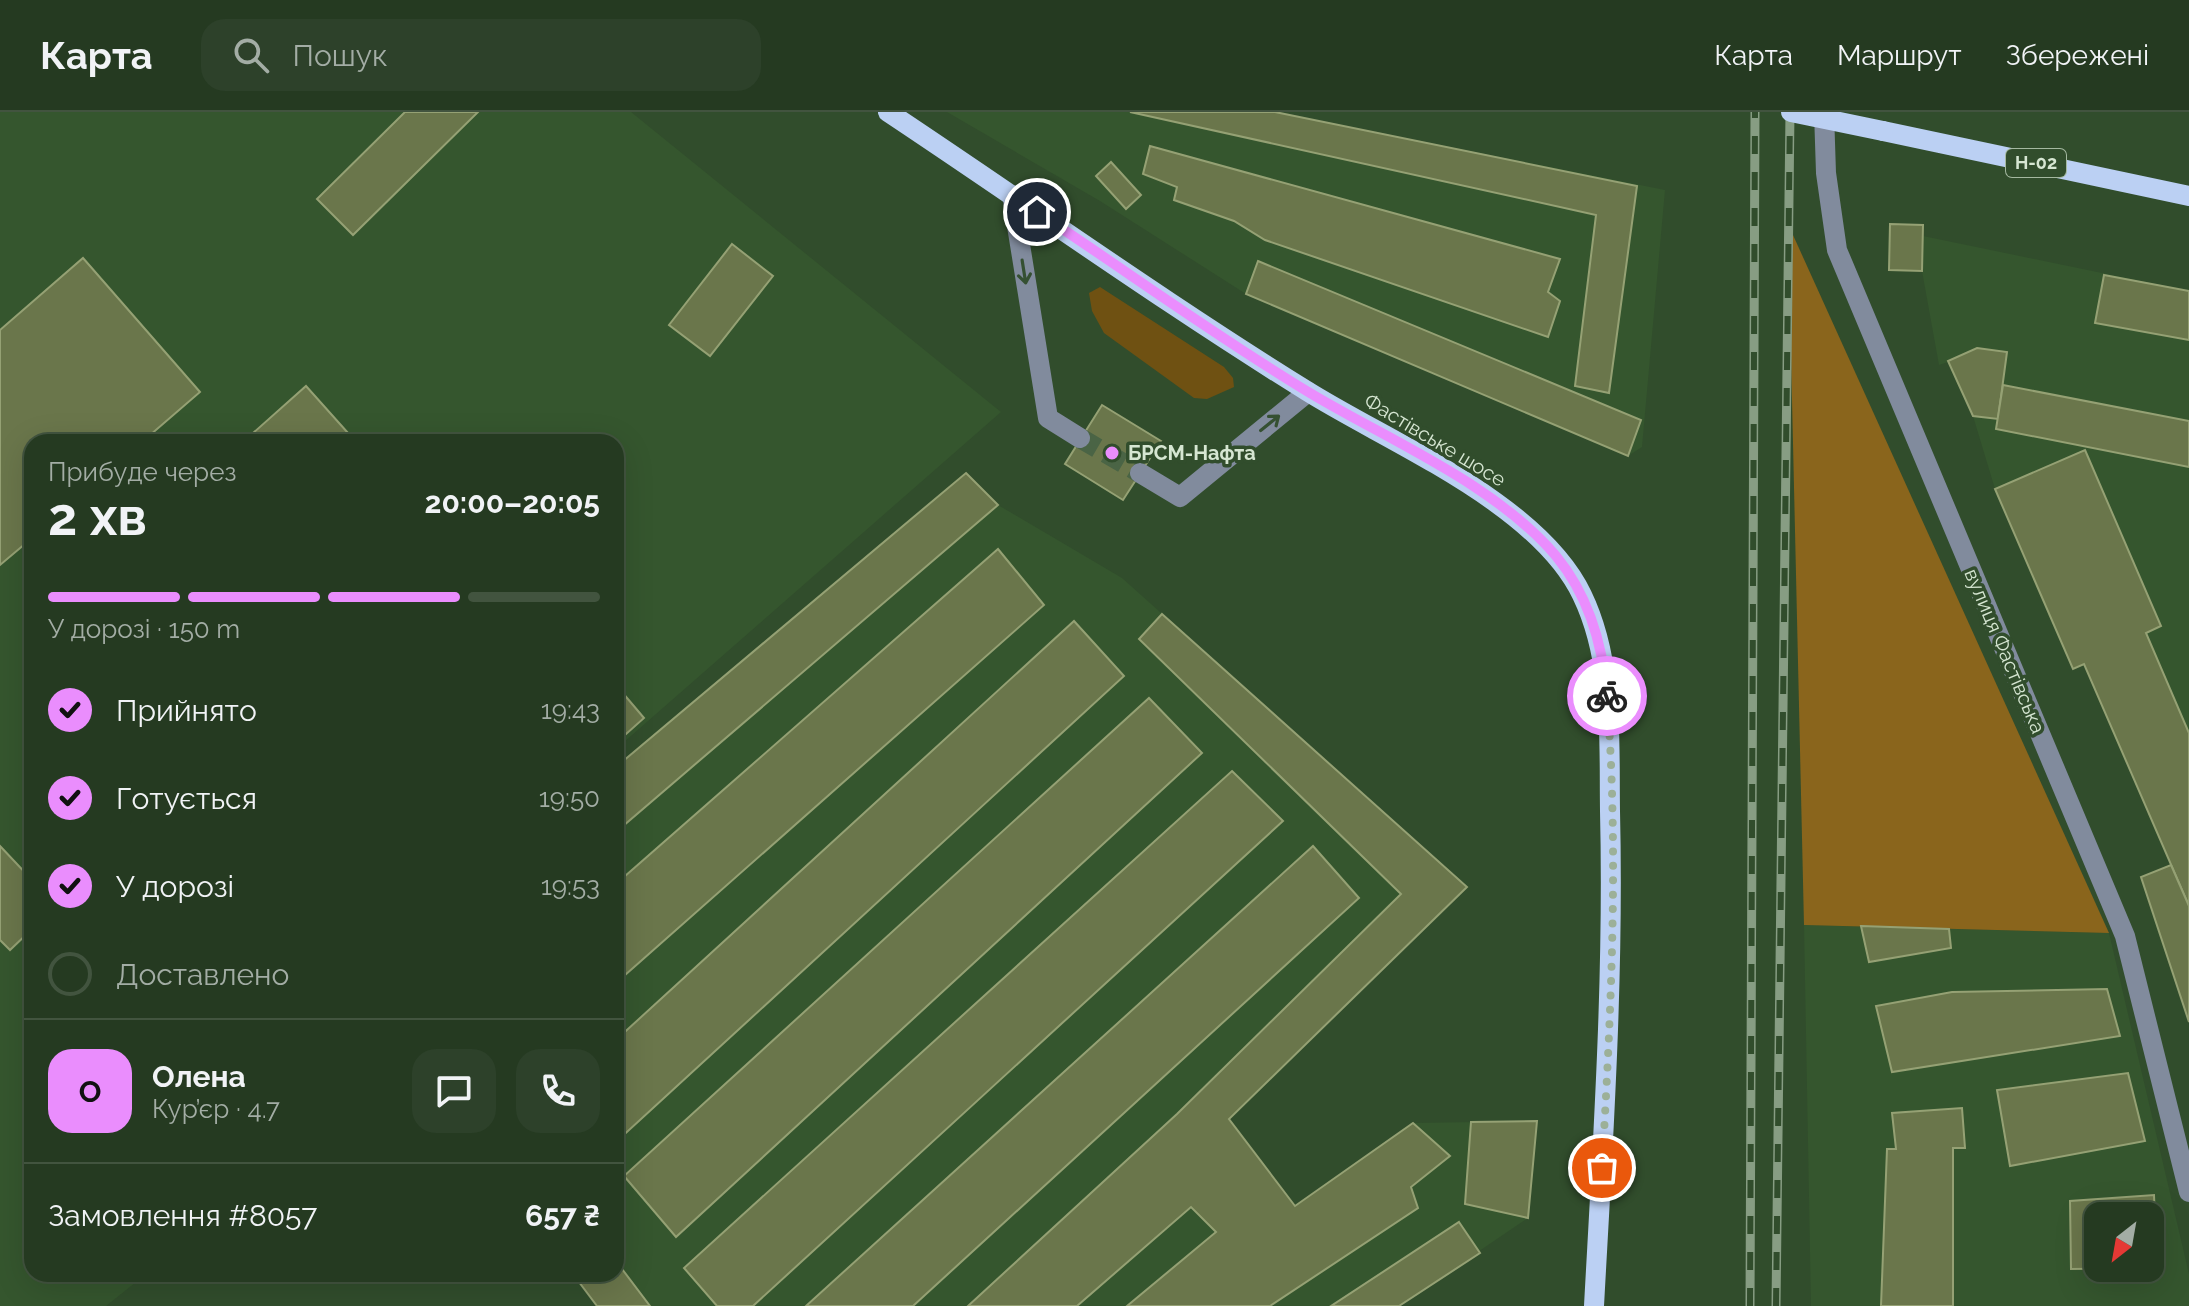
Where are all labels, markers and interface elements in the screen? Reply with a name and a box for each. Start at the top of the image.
search box [201,19,761,91]
text: Карта [40,33,153,78]
icon: search [229,33,273,77]
text: Пошук [293,38,388,73]
text: Карта [1714,39,1793,72]
text: Маршрут [1837,39,1962,72]
text: Збережені [2006,39,2149,72]
road number: Н-02 [2006,149,2066,177]
pin [1003,178,1071,246]
icon: home [1015,190,1059,234]
one-way arrow [1018,259,1033,284]
street label: Фастівське шосе [1360,388,1510,492]
one-way arrow [1259,414,1280,432]
place label: БРСМ-Нафта [1128,441,1256,465]
marker: БРСМ-Нафта [1103,444,1121,462]
text: Прибуде через [48,457,236,487]
text: 20:00–20:05 [425,485,600,520]
text: 2 хв [48,486,147,547]
street label: вулиця Фастівська [1959,565,2051,737]
text: У дорозі · 150 m [48,614,240,644]
courier [1567,656,1647,736]
icon: bike [1585,674,1629,718]
icon: check [48,688,92,732]
text: Прийнято [116,693,257,728]
text: 19:43 [541,695,600,725]
icon: check [48,776,92,820]
text: Готується [116,781,257,816]
text: 19:50 [539,783,600,813]
icon: check [48,864,92,908]
text: У дорозі [116,869,234,904]
text: 19:53 [541,871,600,901]
text: Доставлено [116,957,289,992]
button: chat [412,1049,496,1133]
button: phone [516,1049,600,1133]
text: Олена [152,1059,246,1094]
text: О [79,1074,101,1109]
text: Кур’єр · 4.7 [152,1094,280,1124]
pin [1568,1134,1636,1202]
icon: bag [1580,1146,1624,1190]
text: Замовлення #8057 [48,1198,317,1233]
text: 657 ₴ [525,1198,600,1233]
north arrow [2084,1202,2164,1282]
map controls [2084,1202,2164,1282]

